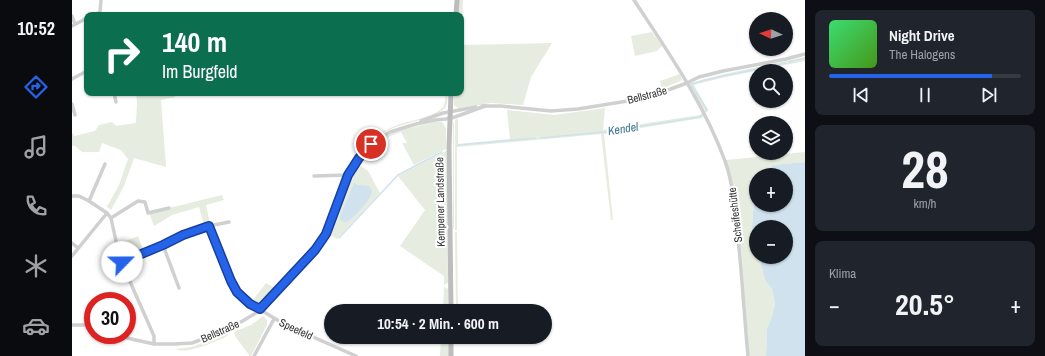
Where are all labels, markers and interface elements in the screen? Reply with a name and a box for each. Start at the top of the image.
north arrow [749,12,793,56]
map controls [749,12,793,264]
text: 10:52 [17,16,55,41]
text: 140 m [162,23,227,61]
text: Night Drive [889,25,955,46]
icon: right [96,28,148,80]
text: The Halogens [889,46,955,63]
text: Im Burgfeld [162,59,237,84]
button: search [749,64,793,108]
icon: directions [22,73,50,101]
street label: Bellstraße [626,83,668,107]
icon: previous [850,84,872,106]
icon: pause [914,84,936,106]
icon: next [978,84,1000,106]
button: layers [749,116,793,160]
water label: Kendel [607,119,640,139]
pin [354,127,388,161]
icon: music [22,133,50,161]
icon: arrive [360,133,382,155]
text: 28 [901,134,949,204]
street label: Kempener Landstraße [432,157,448,247]
button: + [749,168,793,212]
street label: Scheifeshütte [725,187,745,243]
icon: phone [22,192,50,220]
text: km/h [913,195,937,212]
button: − [749,220,793,264]
position arrow [101,241,143,283]
icon: climate [22,252,50,280]
text: Klima [829,265,856,282]
text: 20.5° [895,284,955,324]
text: − [829,290,840,320]
text: + [1010,290,1021,320]
speed limit sign: 30 [84,292,136,344]
icon: car [22,312,50,340]
text: 10:54 · 2 Min. · 600 m [377,313,499,334]
street label: Speefeld [277,315,315,343]
street label: Bellstraße [199,316,241,346]

